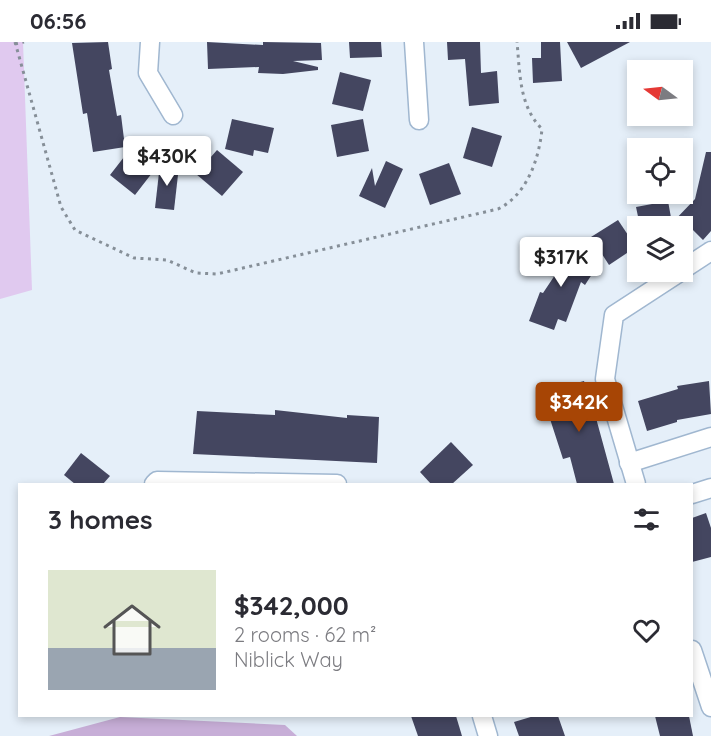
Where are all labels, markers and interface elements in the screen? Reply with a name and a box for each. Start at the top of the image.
text: 06:56 [30,7,87,35]
north arrow [627,60,693,126]
map controls [627,60,693,282]
pin: $430K [125,136,209,187]
button: locate [627,138,693,204]
text: $430K [137,143,197,168]
button: layers [627,216,693,282]
pin: $317K [519,237,603,288]
text: $317K [534,244,588,269]
pin: $342K [537,382,621,433]
text: $342K [550,389,608,414]
text: 3 homes [48,503,153,536]
icon: filters [630,503,663,536]
text: $342,000 [234,589,349,622]
icon: home [96,594,168,666]
icon: heart [630,614,663,647]
text: 2 rooms · 62 m² [234,622,376,647]
text: Niblick Way [234,647,343,672]

